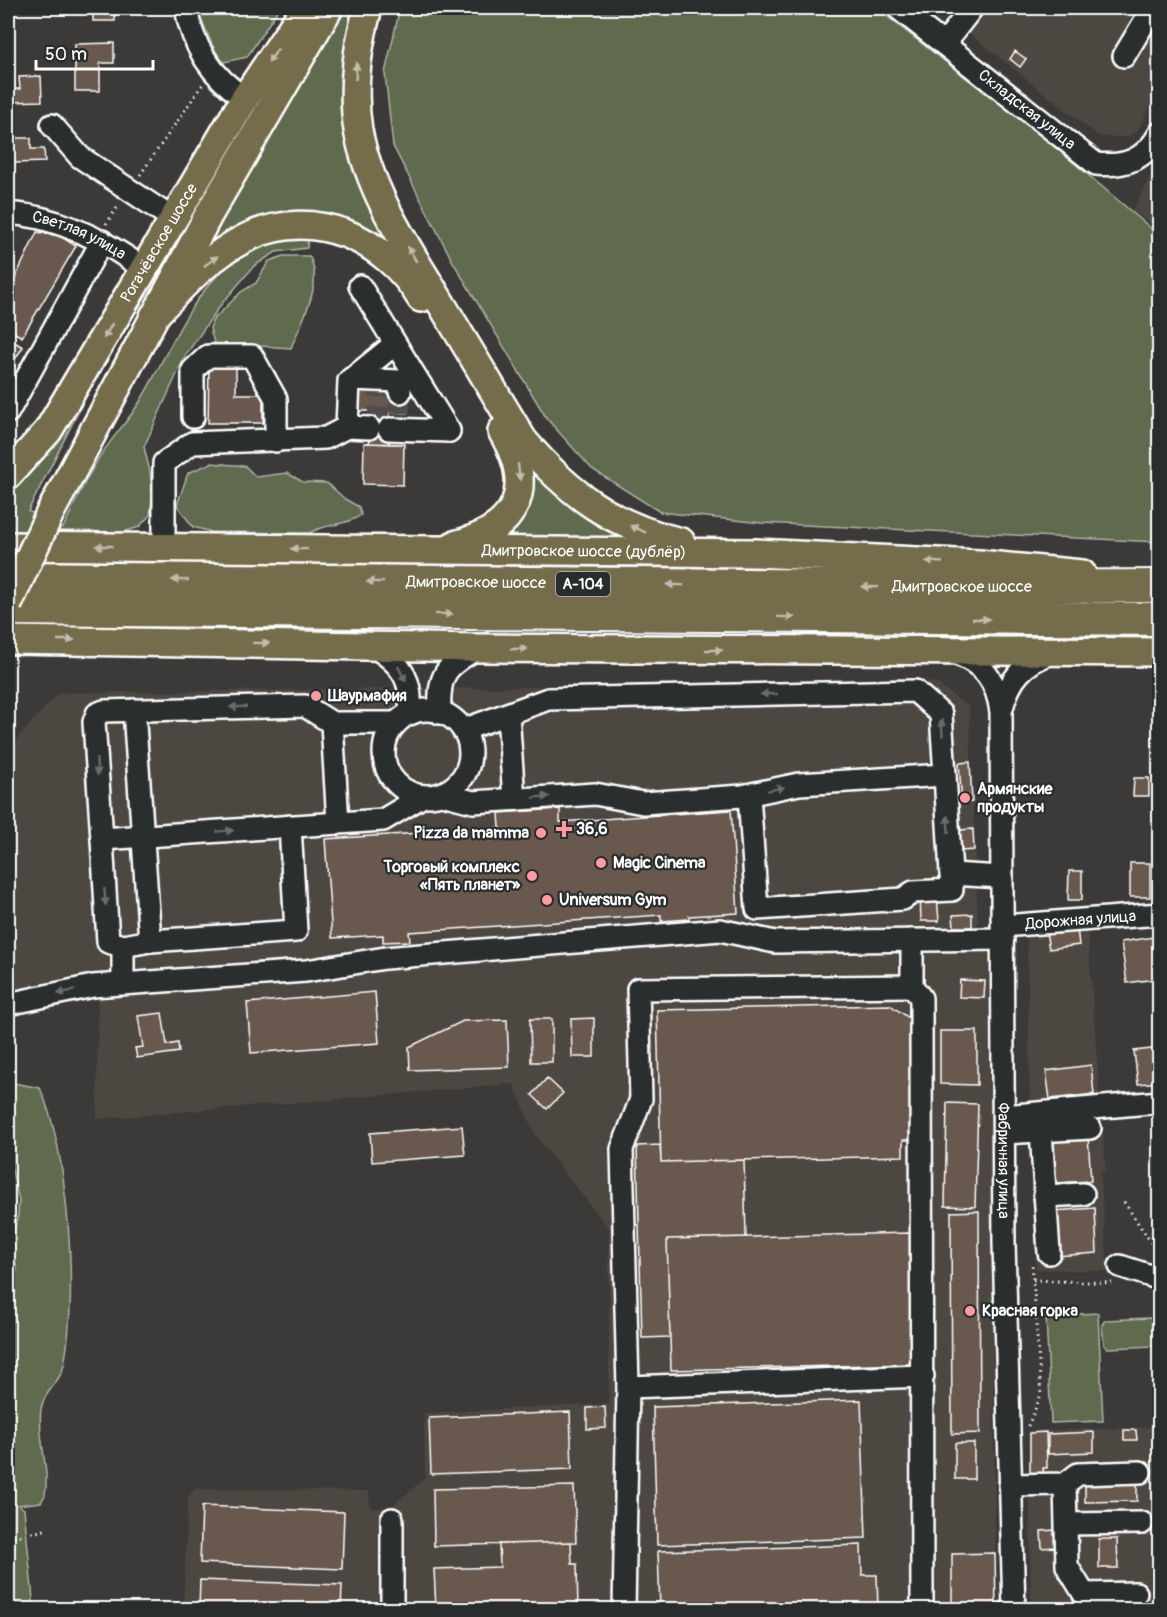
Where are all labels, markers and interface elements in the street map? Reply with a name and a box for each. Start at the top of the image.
scale bar [36,33,153,71]
text: 50 m [45,43,87,66]
one-way arrow [268,48,279,64]
one-way arrow [351,62,360,81]
street label: Складская улица [974,65,1080,154]
street label: Рогачёвское шоссе [116,180,202,306]
street label: Светлая улица [30,207,130,264]
one-way arrow [407,246,417,263]
one-way arrow [204,256,219,268]
one-way arrow [102,323,113,339]
one-way arrow [514,463,523,482]
one-way arrow [629,524,646,533]
street label: Дмитровское шоссе (дублёр) [481,540,686,562]
one-way arrow [94,541,113,551]
one-way arrow [289,544,308,553]
one-way arrow [924,557,943,567]
street label: Дмитровское шоссе [405,572,546,593]
road number: А-104 [556,572,610,596]
one-way arrow [171,575,190,585]
street label: Дмитровское шоссе [891,576,1032,597]
one-way arrow [366,577,385,586]
one-way arrow [666,580,685,590]
one-way arrow [861,582,880,591]
one-way arrow [434,609,453,618]
one-way arrow [776,612,795,622]
one-way arrow [971,614,990,624]
one-way arrow [56,635,75,645]
one-way arrow [251,639,270,648]
one-way arrow [509,644,528,653]
one-way arrow [704,645,723,655]
one-way arrow [397,666,407,683]
place label: Шаурмафия [327,686,407,706]
marker: Шаурмафия [309,689,323,703]
one-way arrow [760,689,779,699]
one-way arrow [228,703,247,712]
one-way arrow [937,719,947,738]
one-way arrow [92,758,102,777]
place label: Армянские продукты [977,779,1053,817]
one-way arrow [767,784,786,793]
marker: Армянские продукты [958,791,972,805]
one-way arrow [532,793,551,802]
one-way arrow [944,815,953,834]
place label: 36,6 [576,819,608,839]
marker: 36,6 [557,822,571,836]
place label: Pizza da mamma [413,823,530,843]
one-way arrow [215,826,234,835]
marker: Pizza da mamma [534,826,548,840]
place label: Magic Cinema [613,853,706,873]
marker: Magic Cinema [594,856,608,870]
place label: Торговый комплекс «Пять планет» [382,857,521,895]
marker: Торговый комплекс «Пять планет» [525,869,539,883]
one-way arrow [101,888,110,907]
place label: Universum Gym [559,890,667,910]
marker: Universum Gym [540,893,554,907]
street label: Дорожная улица [1024,906,1137,934]
one-way arrow [56,987,75,997]
street label: Фабричная улица [993,1103,1014,1219]
place label: Красная горка [982,1301,1079,1321]
marker: Красная горка [963,1304,977,1318]

